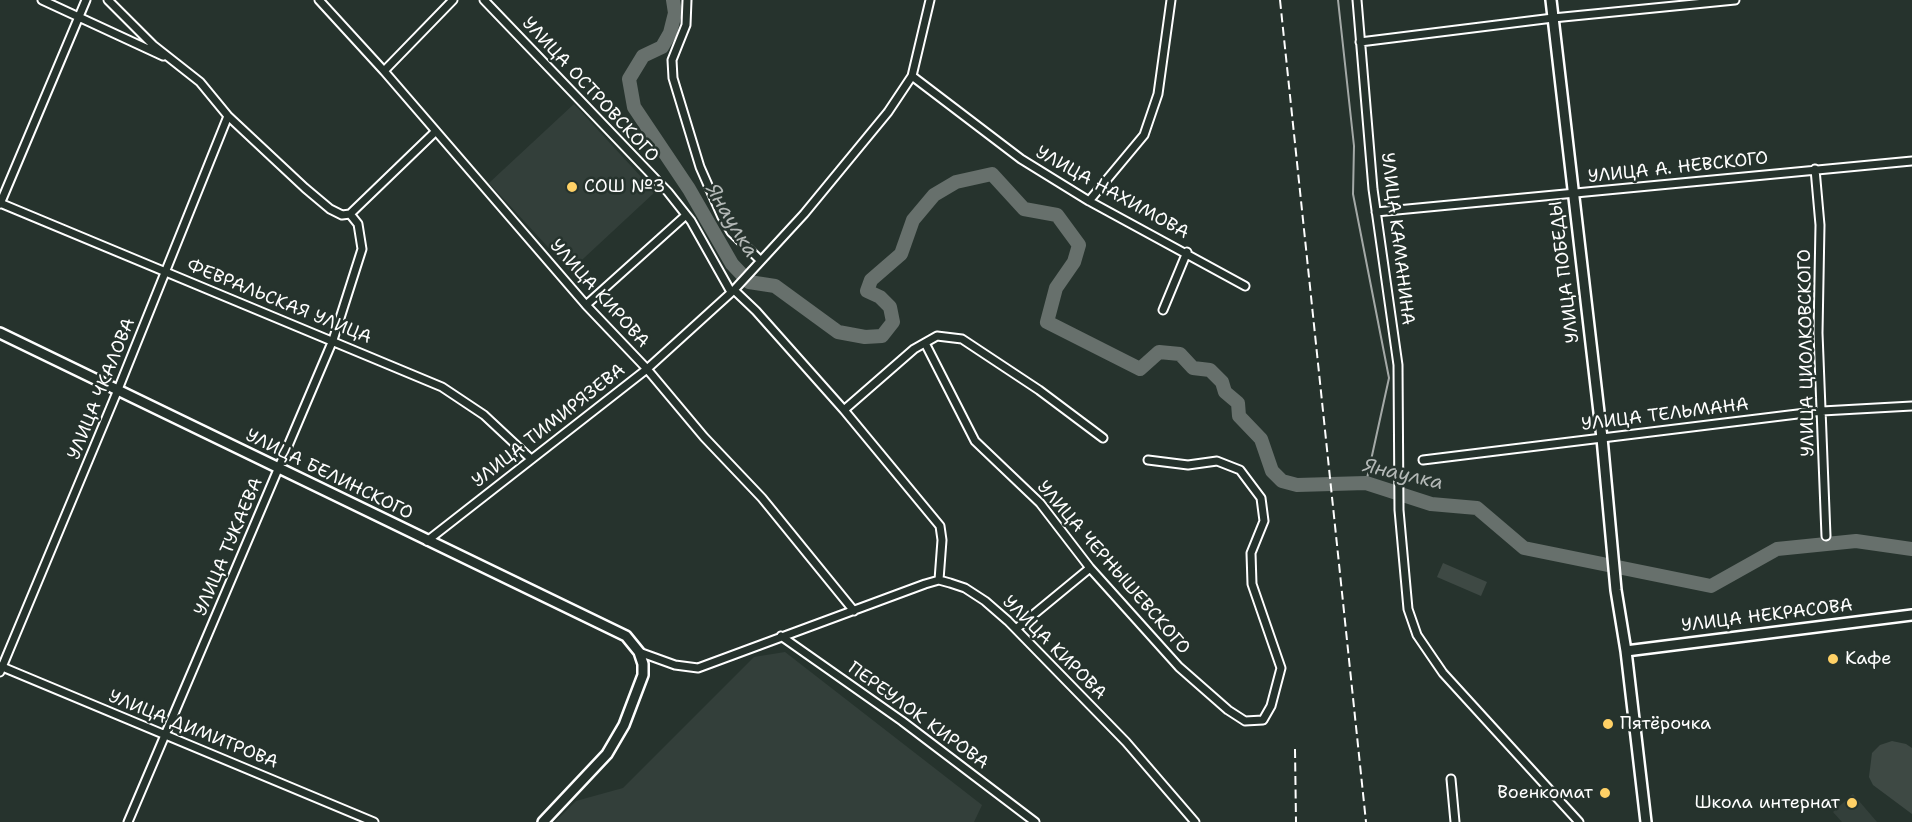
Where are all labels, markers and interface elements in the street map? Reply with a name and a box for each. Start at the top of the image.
street label: УЛИЦА ОСТРОВСКОГО [517,13,663,167]
street label: УЛИЦА НАХИМОВА [1032,142,1192,244]
street label: УЛИЦА А. НЕВСКОГО [1587,148,1769,188]
street label: УЛИЦА КАМАНИНА [1376,151,1418,327]
place label: СОШ №3 [584,176,665,198]
marker: СОШ №3 [565,180,579,194]
water label: Янаулка [700,180,762,262]
street label: УЛИЦА ПОБЕДЫ [1546,200,1584,344]
street label: УЛИЦА КИРОВА [545,235,653,353]
street label: УЛИЦА ЦИОЛКОВСКОГО [1794,249,1820,457]
street label: ФЕВРАЛЬСКАЯ УЛИЦА [183,255,375,349]
street label: УЛИЦА ЧКАЛОВА [64,315,140,463]
street label: УЛИЦА ТИМИРЯЗЕВА [468,360,630,492]
street label: УЛИЦА ТЕЛЬМАНА [1580,394,1750,436]
street label: УЛИЦА БЕЛИНСКОГО [242,425,416,525]
water label: Янаулка [1360,454,1446,496]
street label: УЛИЦА ТУКАЕВА [190,475,268,619]
street label: УЛИЦА ЧЕРНЫШЕВСКОГО [1032,477,1194,659]
street label: УЛИЦА КИРОВА [997,591,1111,705]
street label: УЛИЦА НЕКРАСОВА [1680,595,1854,637]
place label: Кафе [1845,648,1891,670]
marker: Кафе [1826,652,1840,666]
street label: ПЕРЕУЛОК КИРОВА [843,658,993,774]
street label: УЛИЦА ДИМИТРОВА [105,686,281,774]
place label: Пятёрочка [1620,713,1711,735]
marker: Пятёрочка [1601,717,1615,731]
place label: Военкомат [1497,782,1593,804]
marker: Военкомат [1598,786,1612,800]
place label: Школа интернат [1694,792,1840,814]
marker: Школа интернат [1845,796,1859,810]

